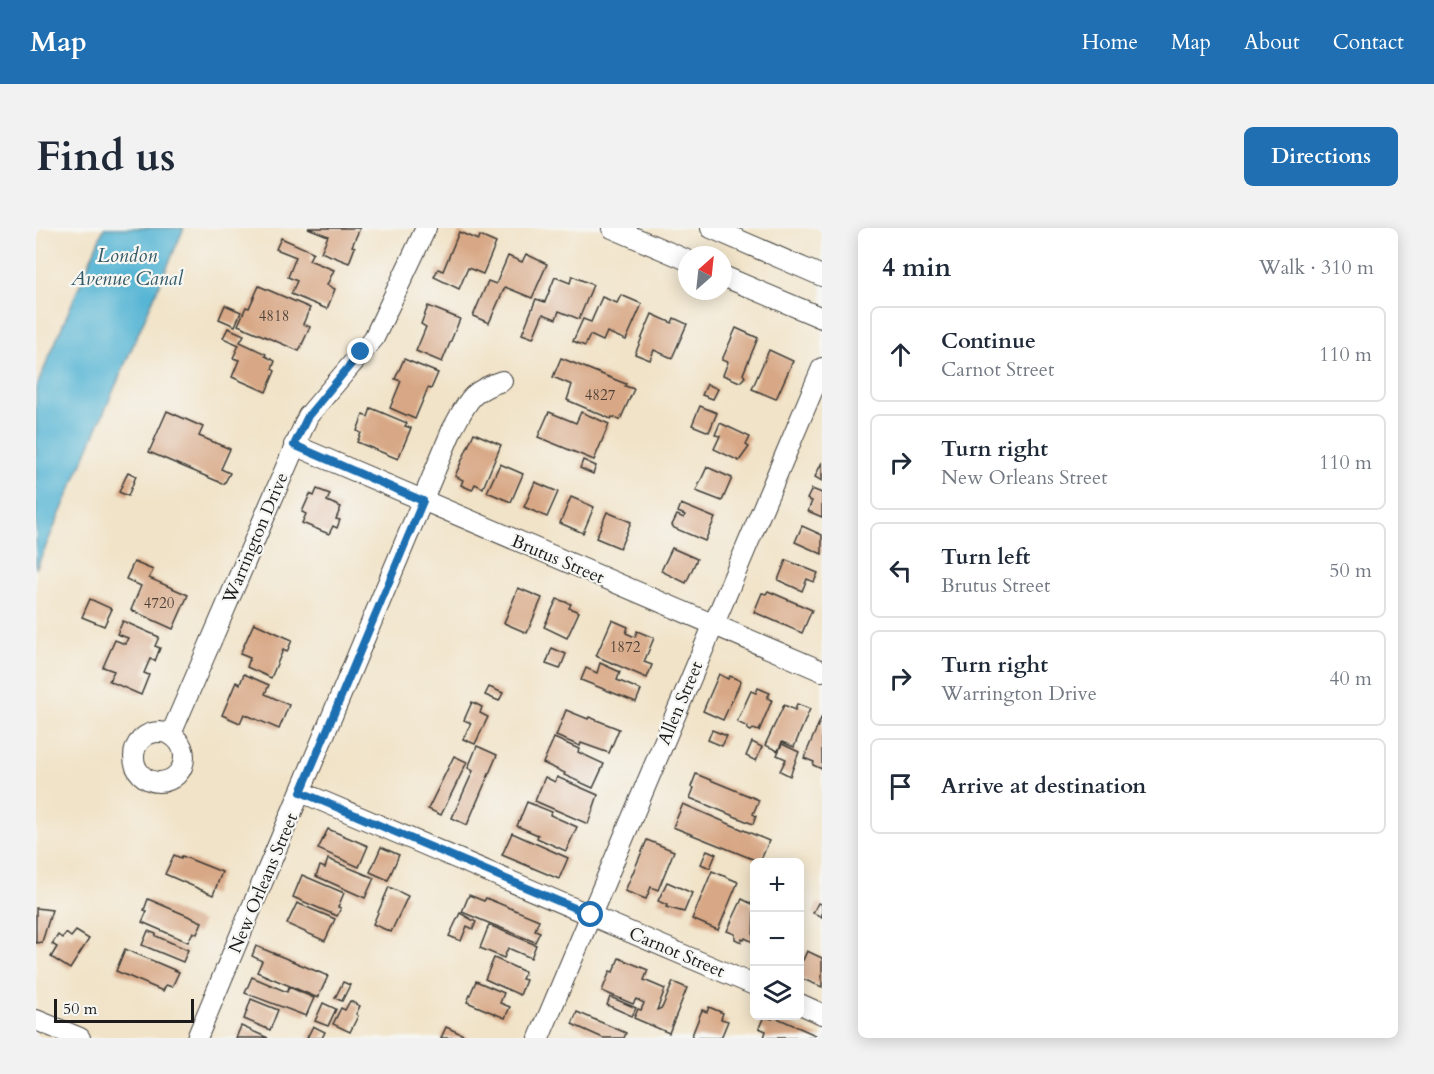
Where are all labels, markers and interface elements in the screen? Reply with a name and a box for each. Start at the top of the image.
text: Map [30,23,87,61]
text: Home [1082,28,1138,57]
text: Map [1171,28,1211,57]
text: About [1244,28,1300,57]
text: Contact [1333,28,1404,57]
button: Directions [1244,127,1398,186]
text: Find us [36,128,176,185]
water label: London Avenue Canal [70,242,183,292]
north arrow [678,246,732,300]
text: 4 min [882,250,951,285]
text: Walk · 310 m [1259,254,1374,281]
house number: 4818 [259,306,289,326]
text: Continue [941,326,1036,356]
route end [347,338,373,364]
icon: ahead [884,338,917,371]
text: 110 m [1319,341,1372,368]
text: Carnot Street [941,356,1054,383]
house number: 4827 [585,385,616,405]
text: Turn right [941,434,1048,464]
icon: right [884,446,917,479]
text: 110 m [1319,449,1372,476]
text: New Orleans Street [941,464,1107,491]
street label: Warrington Drive [216,469,294,609]
street label: Brutus Street [508,529,608,590]
text: Turn left [941,542,1030,572]
icon: left [884,554,917,587]
text: 50 m [1329,557,1372,584]
text: Brutus Street [941,572,1050,599]
house number: 4720 [144,593,175,613]
house number: 1872 [610,637,641,657]
text: Turn right [941,650,1048,680]
street label: Allen Street [652,657,709,749]
icon: right [884,662,917,695]
text: 40 m [1329,665,1372,692]
text: Warrington Drive [941,680,1097,707]
icon: arrive [884,770,917,803]
text: Arrive at destination [941,771,1146,801]
street label: New Orleans Street [223,809,304,957]
map controls [750,858,804,1020]
button: + [750,858,804,912]
route start [577,901,603,927]
button: − [750,912,804,966]
street label: Carnot Street [625,921,729,984]
button: layers [750,966,804,1020]
scale bar [54,996,194,1024]
text: 50 m [63,998,97,1020]

